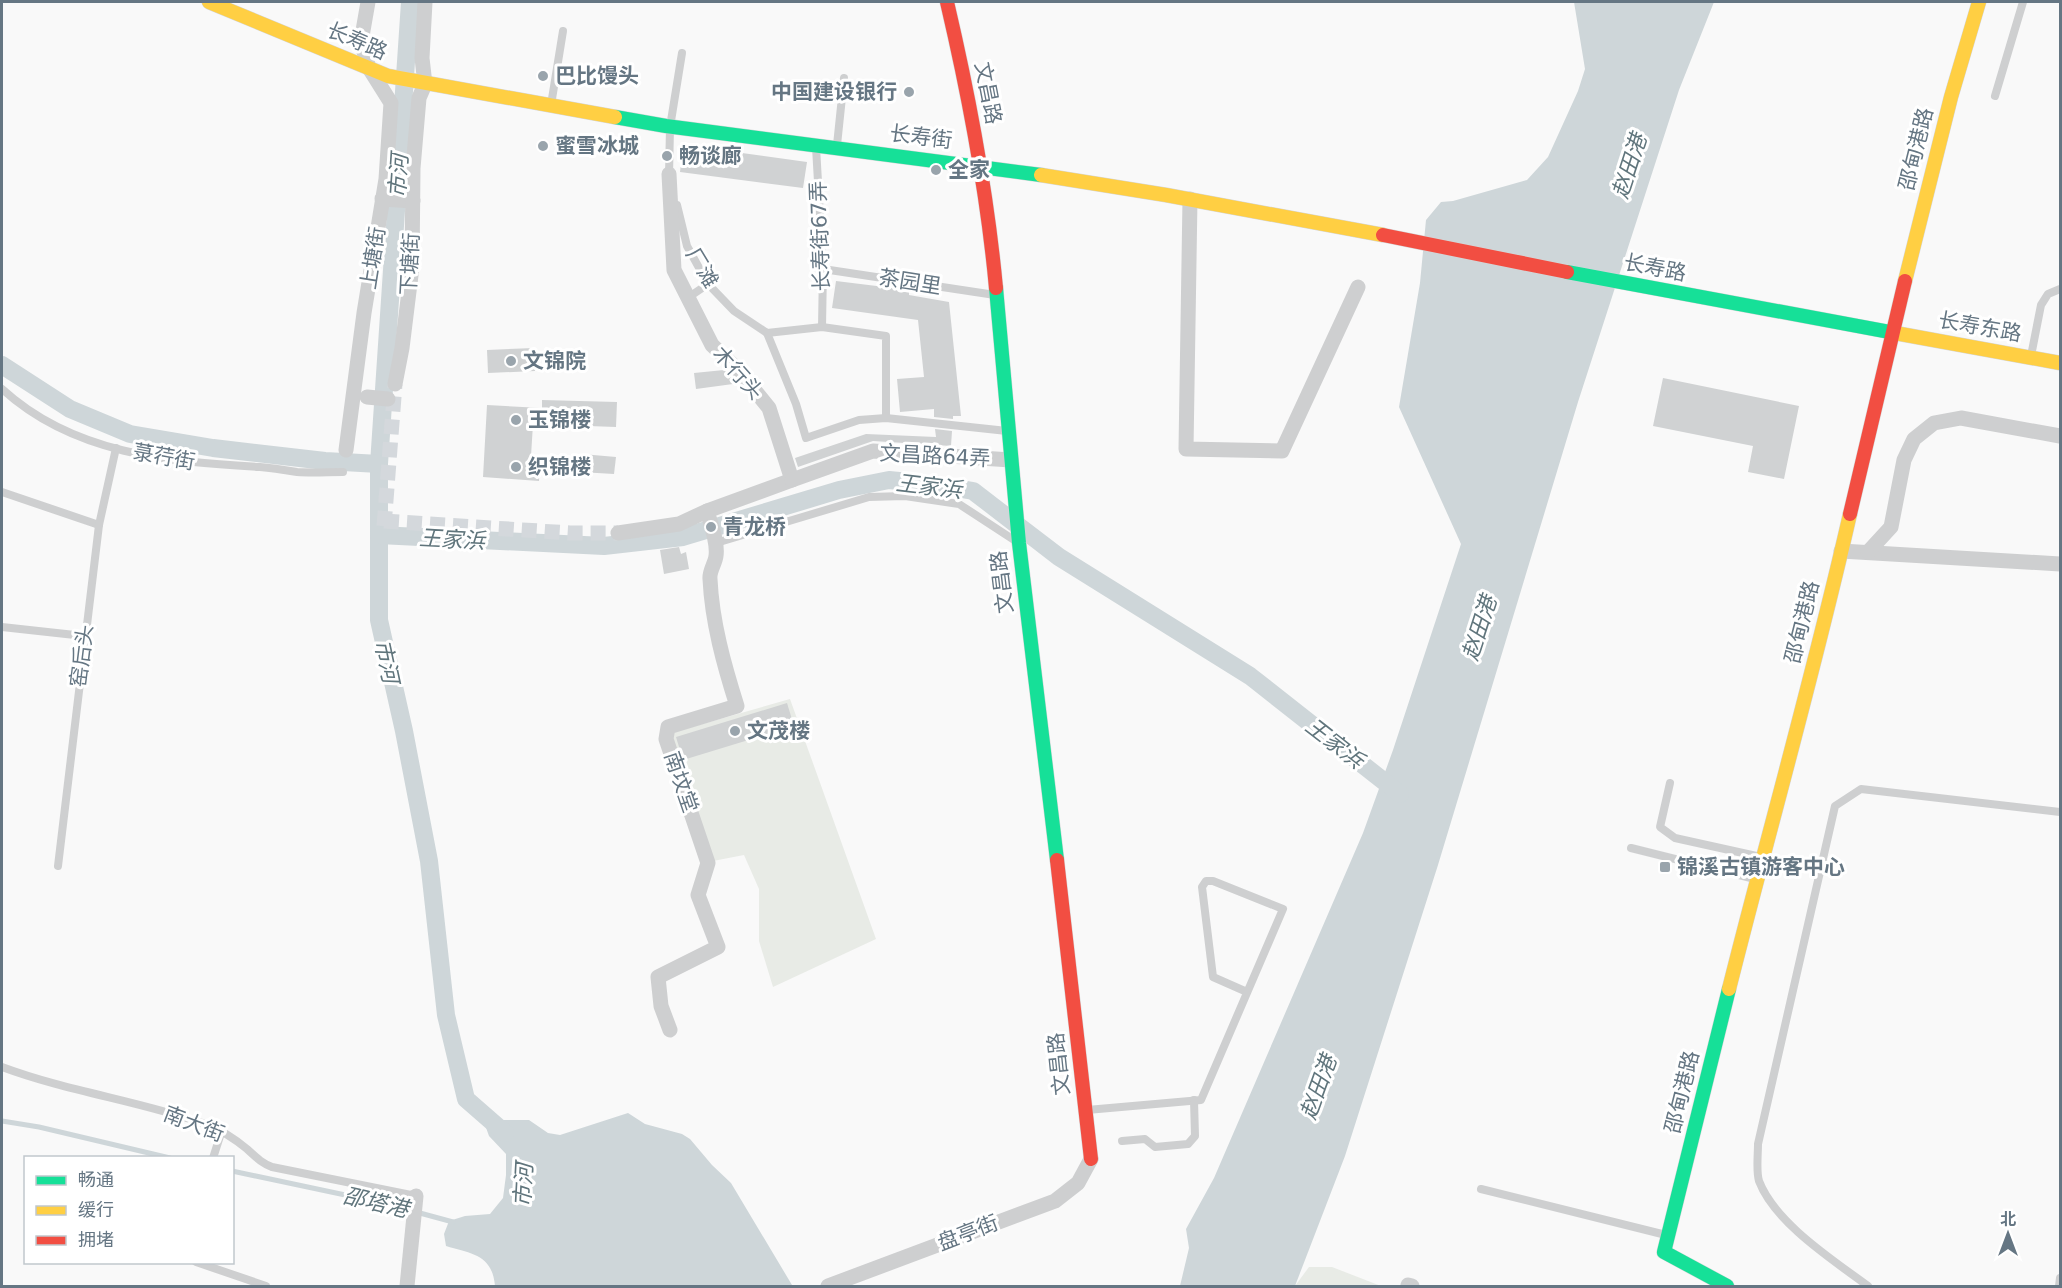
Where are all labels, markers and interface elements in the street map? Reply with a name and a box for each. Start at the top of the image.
street label: 长寿路 [323,18,391,64]
street label: 文昌路 [970,60,1006,126]
place label: 巴比馒头 [555,64,639,88]
marker: 巴比馒头 [536,69,550,83]
place label: 中国建设银行 [771,80,897,104]
marker: 中国建设银行 [902,85,916,99]
street label: 邵甸港路 [1894,105,1938,193]
street label: 长寿街 [888,121,954,153]
water label: 赵田港 [1607,128,1652,201]
place label: 蜜雪冰城 [555,134,639,158]
marker: 蜜雪冰城 [536,139,550,153]
place label: 畅谈廊 [679,144,742,168]
water label: 市河 [384,149,413,199]
marker: 畅谈廊 [660,149,674,163]
place label: 全家 [948,158,990,182]
marker: 全家 [929,163,943,177]
street label: 长寿街67弄 [806,180,834,292]
street label: 上塘街 [356,225,390,291]
street label: 下塘街 [396,232,424,296]
street label: 厂滩 [681,244,723,292]
street label: 长寿路 [1622,250,1688,286]
street label: 茶园里 [877,265,943,299]
street label: 长寿东路 [1937,308,2023,346]
street label: 木行头 [708,342,768,404]
place label: 文锦院 [523,349,586,373]
marker: 文锦院 [504,354,518,368]
place label: 玉锦楼 [528,408,591,432]
marker: 玉锦楼 [509,413,523,427]
street label: 菉荇街 [131,440,197,474]
street label: 文昌路64弄 [879,441,991,471]
place label: 织锦楼 [528,455,591,479]
marker: 织锦楼 [509,460,523,474]
water label: 王家浜 [895,470,965,503]
place label: 青龙桥 [723,515,786,539]
marker: 青龙桥 [704,520,718,534]
water label: 王家浜 [418,525,488,554]
street label: 文昌路 [986,549,1018,615]
street label: 邵甸港路 [1780,578,1824,666]
water label: 赵田港 [1457,590,1502,663]
street label: 窑后头 [66,623,98,689]
water label: 市河 [370,637,404,689]
water label: 王家浜 [1301,713,1370,775]
place label: 文茂楼 [747,719,810,743]
marker: 文茂楼 [728,724,742,738]
street label: 南坟堂 [659,748,703,816]
place label: 锦溪古镇游客中心 [1677,855,1845,879]
marker: 锦溪古镇游客中心 [1658,860,1672,874]
street label: 文昌路 [1044,1031,1074,1097]
street label: 邵甸港路 [1660,1048,1704,1136]
water label: 赵田港 [1295,1049,1343,1122]
street label: 南大街 [160,1102,228,1146]
legend [24,1156,234,1264]
water label: 市河 [510,1158,537,1208]
text: 畅通 [78,1169,114,1190]
water label: 邵塔港 [341,1183,414,1223]
text: 缓行 [78,1199,114,1220]
north arrow [1978,1204,2038,1264]
text: 北 [2000,1210,2016,1229]
street label: 盘亭街 [934,1211,1002,1255]
text: 拥堵 [78,1229,114,1250]

